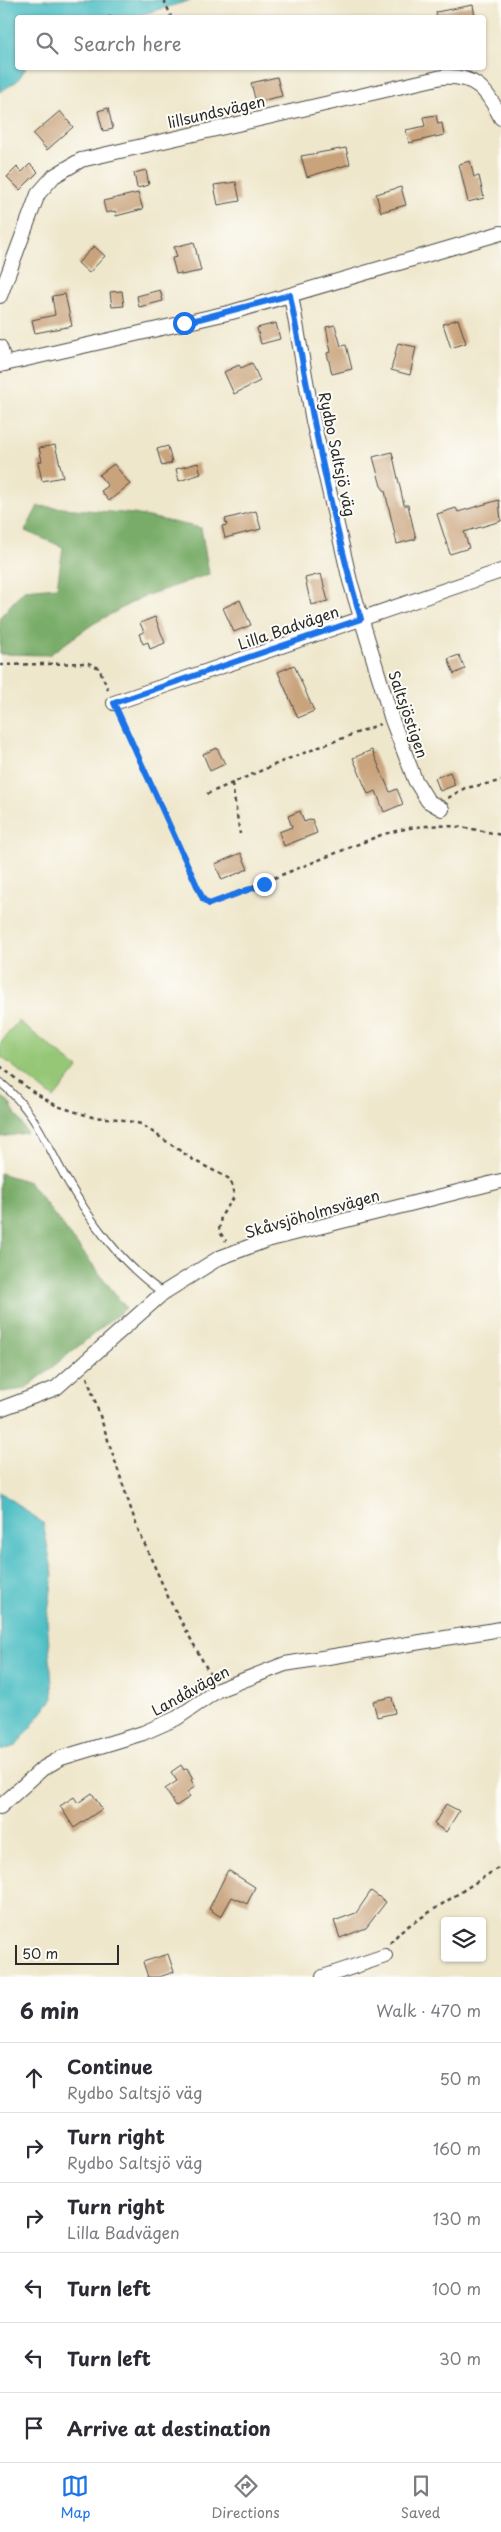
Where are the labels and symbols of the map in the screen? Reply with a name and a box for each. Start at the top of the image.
street label: lillsundsvägen [165,89,267,133]
route start [173,312,196,335]
street label: Rydbo Saltsjö väg [314,389,362,519]
street label: Lilla Badvägen [234,599,342,655]
street label: Saltsjöstigen [383,667,435,761]
route end [253,873,276,896]
street label: Skåvsjöholmsvägen [242,1183,382,1243]
street label: Landåvägen [147,1659,233,1721]
scale bar [15,1942,119,1965]

